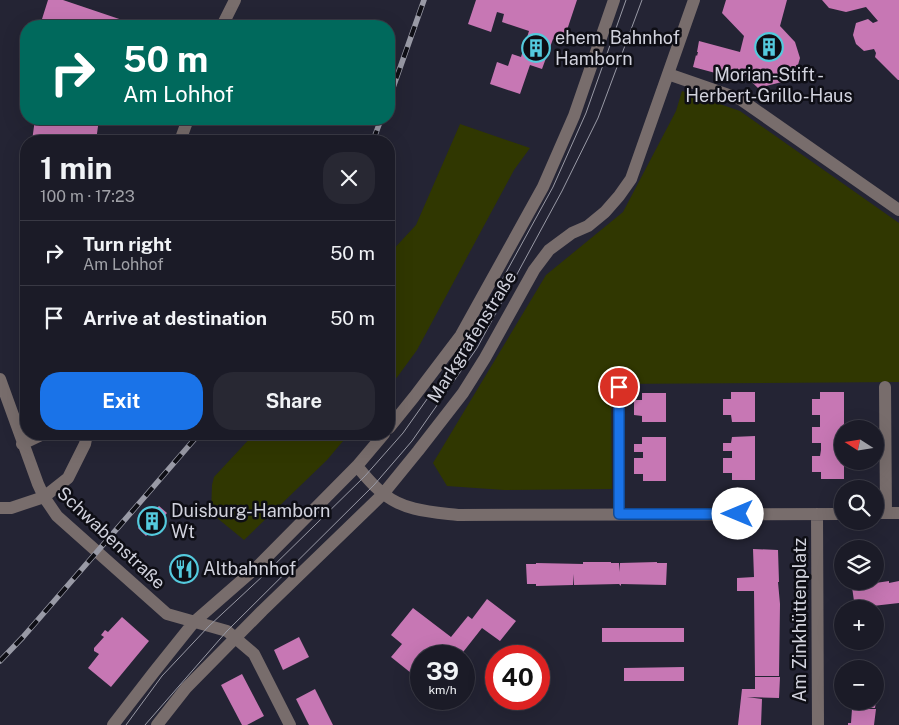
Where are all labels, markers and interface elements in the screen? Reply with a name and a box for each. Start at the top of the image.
place label: ehem. Bahnhof Hamborn [555,27,680,69]
building icon: Morian-Stift - Herbert-Grillo-Haus [754,32,784,62]
building icon: ehem. Bahnhof Hamborn [521,33,551,63]
text: 50 m [123,39,208,80]
icon: right [40,40,105,105]
place label: Morian-Stift - Herbert-Grillo-Haus [685,64,853,106]
text: Am Lohhof [123,81,234,107]
text: 1 min [40,150,112,186]
button: close [323,152,375,204]
text: 100 m · 17:23 [40,187,135,206]
text: Turn right [83,233,172,255]
icon: right [40,239,68,267]
text: 50 m [330,242,375,264]
text: Am Lohhof [83,255,164,274]
street label: Markgrafenstraße [423,267,521,406]
icon: arrive [40,304,68,332]
text: Arrive at destination [83,307,267,329]
text: 50 m [330,307,375,329]
pin [598,366,640,408]
button: Exit [40,372,203,430]
button: Share [213,372,375,430]
icon: arrive [605,373,633,401]
north arrow [834,420,884,470]
map controls [834,420,884,710]
button: search [834,480,884,530]
street label: Schwabenstraße [53,482,170,593]
position arrow [711,487,763,539]
place label: Duisburg-Hamborn Wt [171,500,331,542]
building icon: Duisburg-Hamborn Wt [137,506,167,536]
street label: Am Zinkhüttenplatz [789,538,810,702]
button: layers [834,540,884,590]
restaurant icon: Altbahnhof [169,554,199,584]
place label: Altbahnhof [203,558,296,579]
button: + [834,600,884,650]
speed limit sign: 40 [485,645,550,710]
text: 39 [426,656,459,686]
button: − [834,660,884,710]
text: km/h [428,683,457,697]

